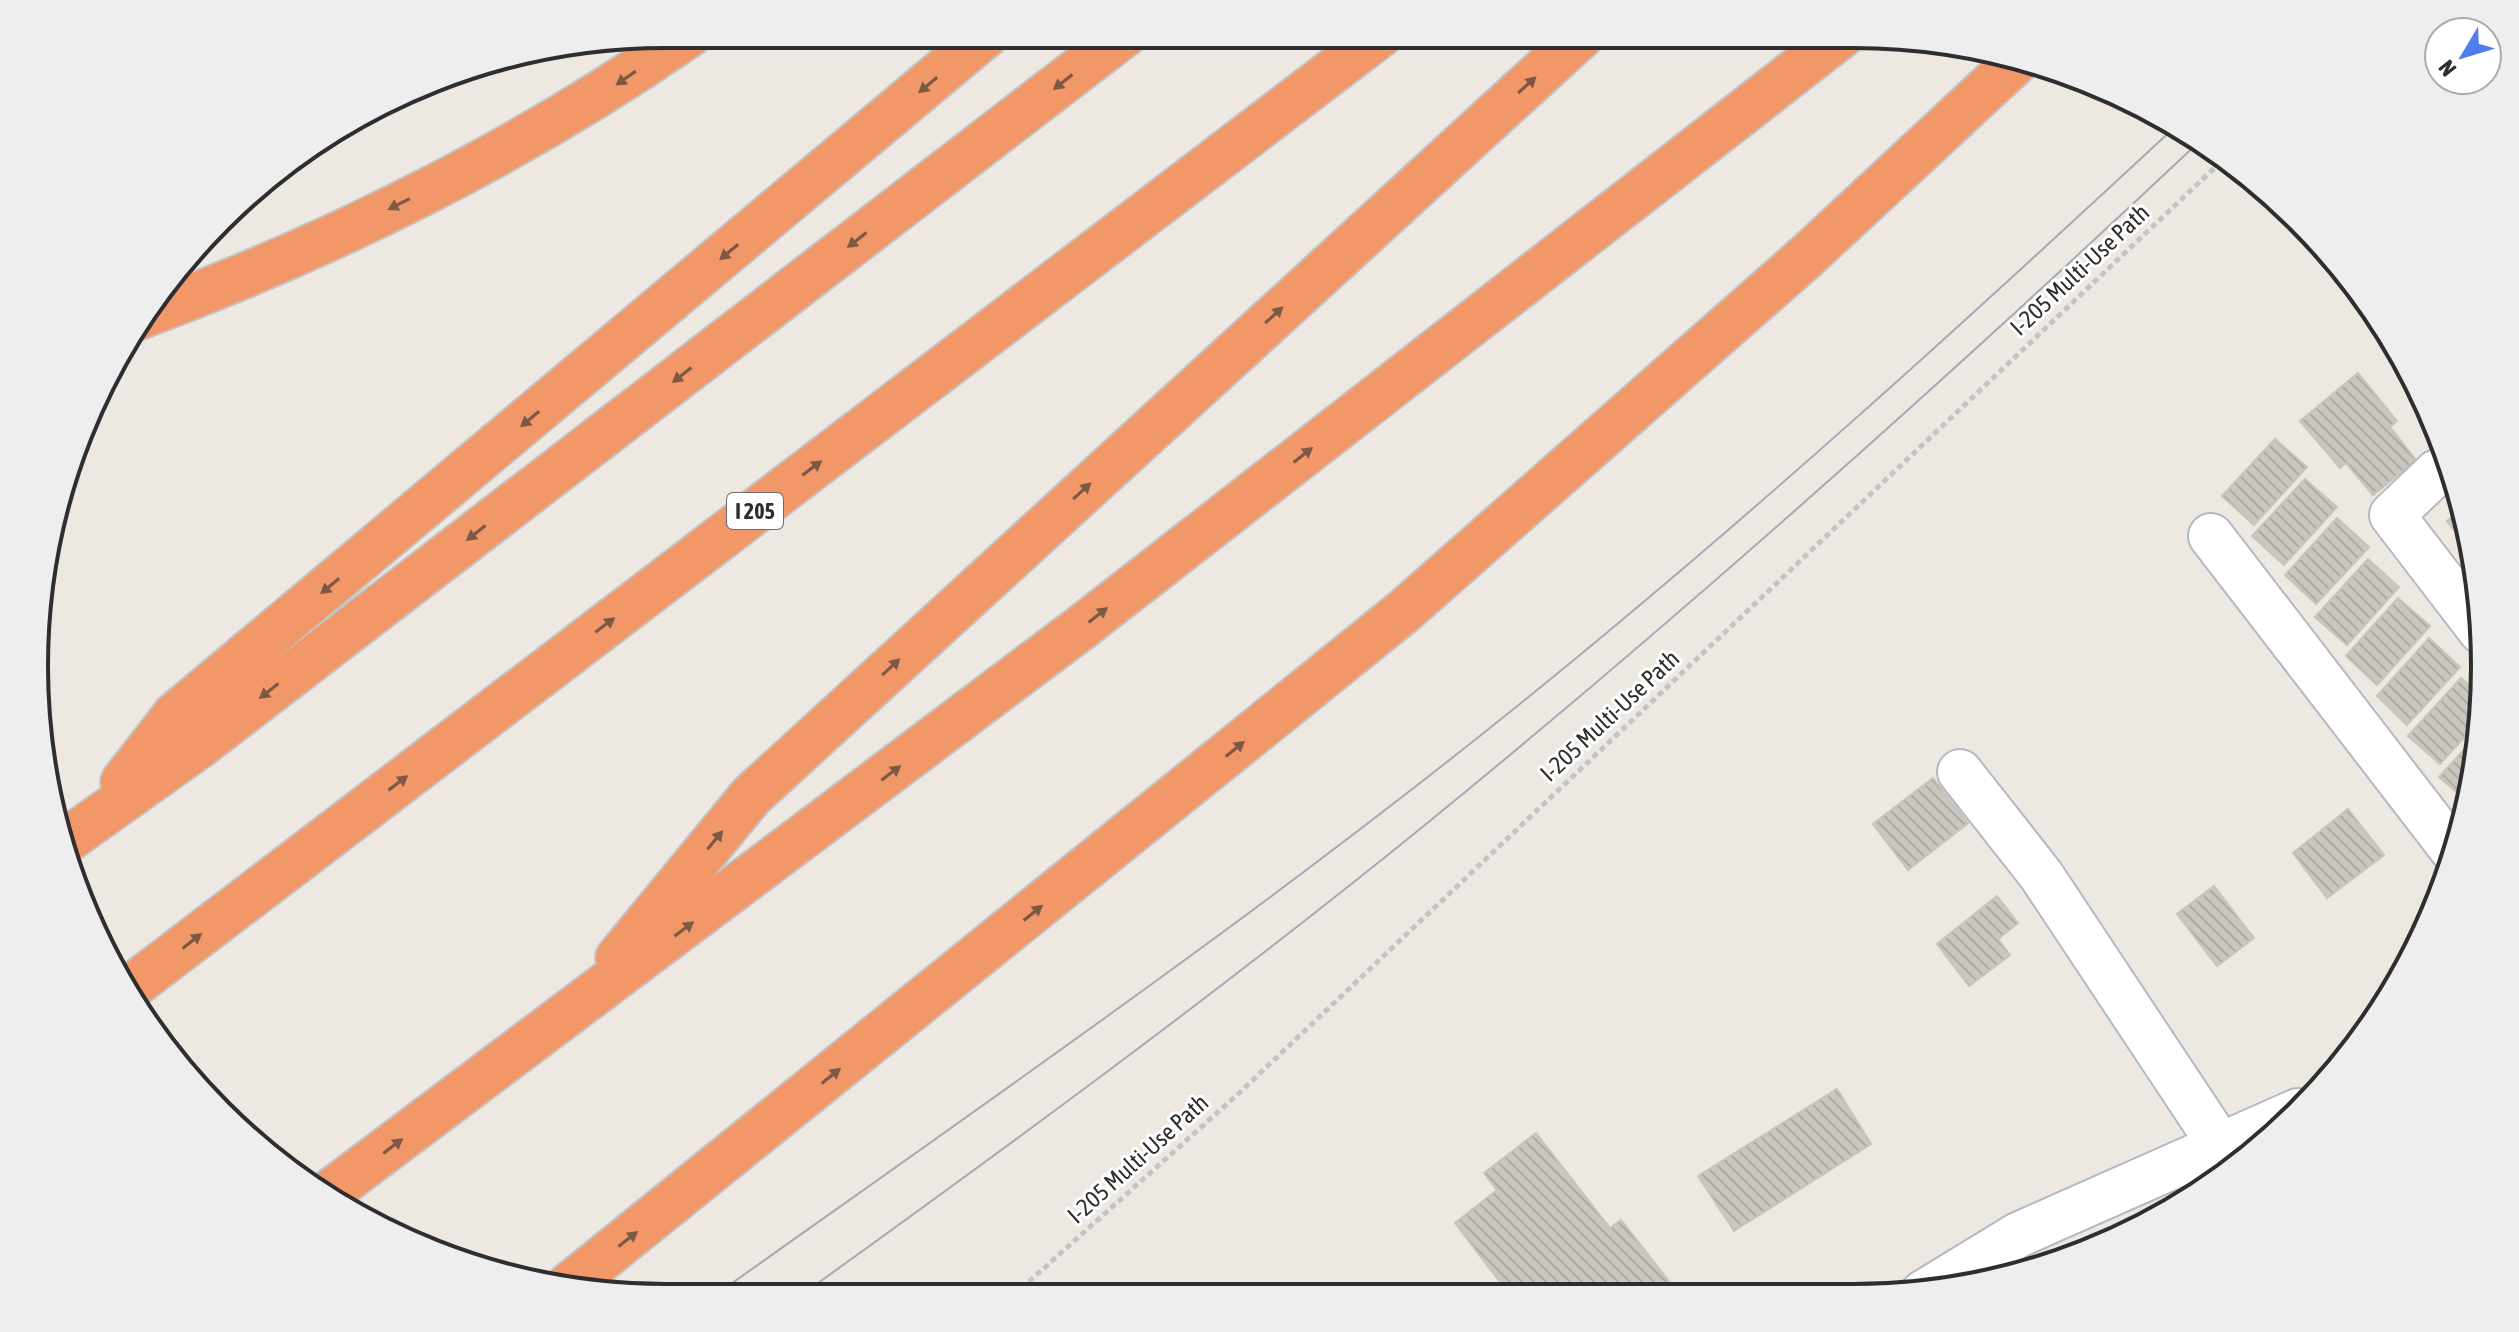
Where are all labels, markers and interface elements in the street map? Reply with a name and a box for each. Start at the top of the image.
north arrow [2423,16,2503,96]
text: N [2433,55,2461,81]
one-way arrow [616,70,637,85]
one-way arrow [1053,73,1073,90]
one-way arrow [918,76,938,93]
one-way arrow [1517,76,1536,94]
one-way arrow [387,197,410,211]
street label: I-205 Multi-Use Path [2005,199,2155,341]
one-way arrow [847,232,867,248]
one-way arrow [719,243,739,260]
one-way arrow [1264,307,1283,325]
one-way arrow [672,366,692,382]
one-way arrow [520,410,540,427]
one-way arrow [1293,447,1313,464]
one-way arrow [802,460,822,476]
one-way arrow [1073,483,1092,501]
road number: I 205 [727,493,783,529]
one-way arrow [466,525,486,541]
one-way arrow [320,577,340,594]
one-way arrow [1088,607,1108,623]
one-way arrow [595,618,615,634]
street label: I-205 Multi-Use Path [1535,645,1685,787]
one-way arrow [881,659,900,677]
one-way arrow [259,683,280,699]
one-way arrow [1225,741,1245,758]
one-way arrow [881,765,902,781]
one-way arrow [388,775,408,791]
one-way arrow [706,831,723,851]
one-way arrow [1023,905,1043,922]
one-way arrow [673,921,695,937]
one-way arrow [182,933,202,949]
one-way arrow [821,1069,841,1085]
street label: I-205 Multi-Use Path [1062,1089,1213,1229]
one-way arrow [382,1138,403,1154]
one-way arrow [618,1231,638,1247]

